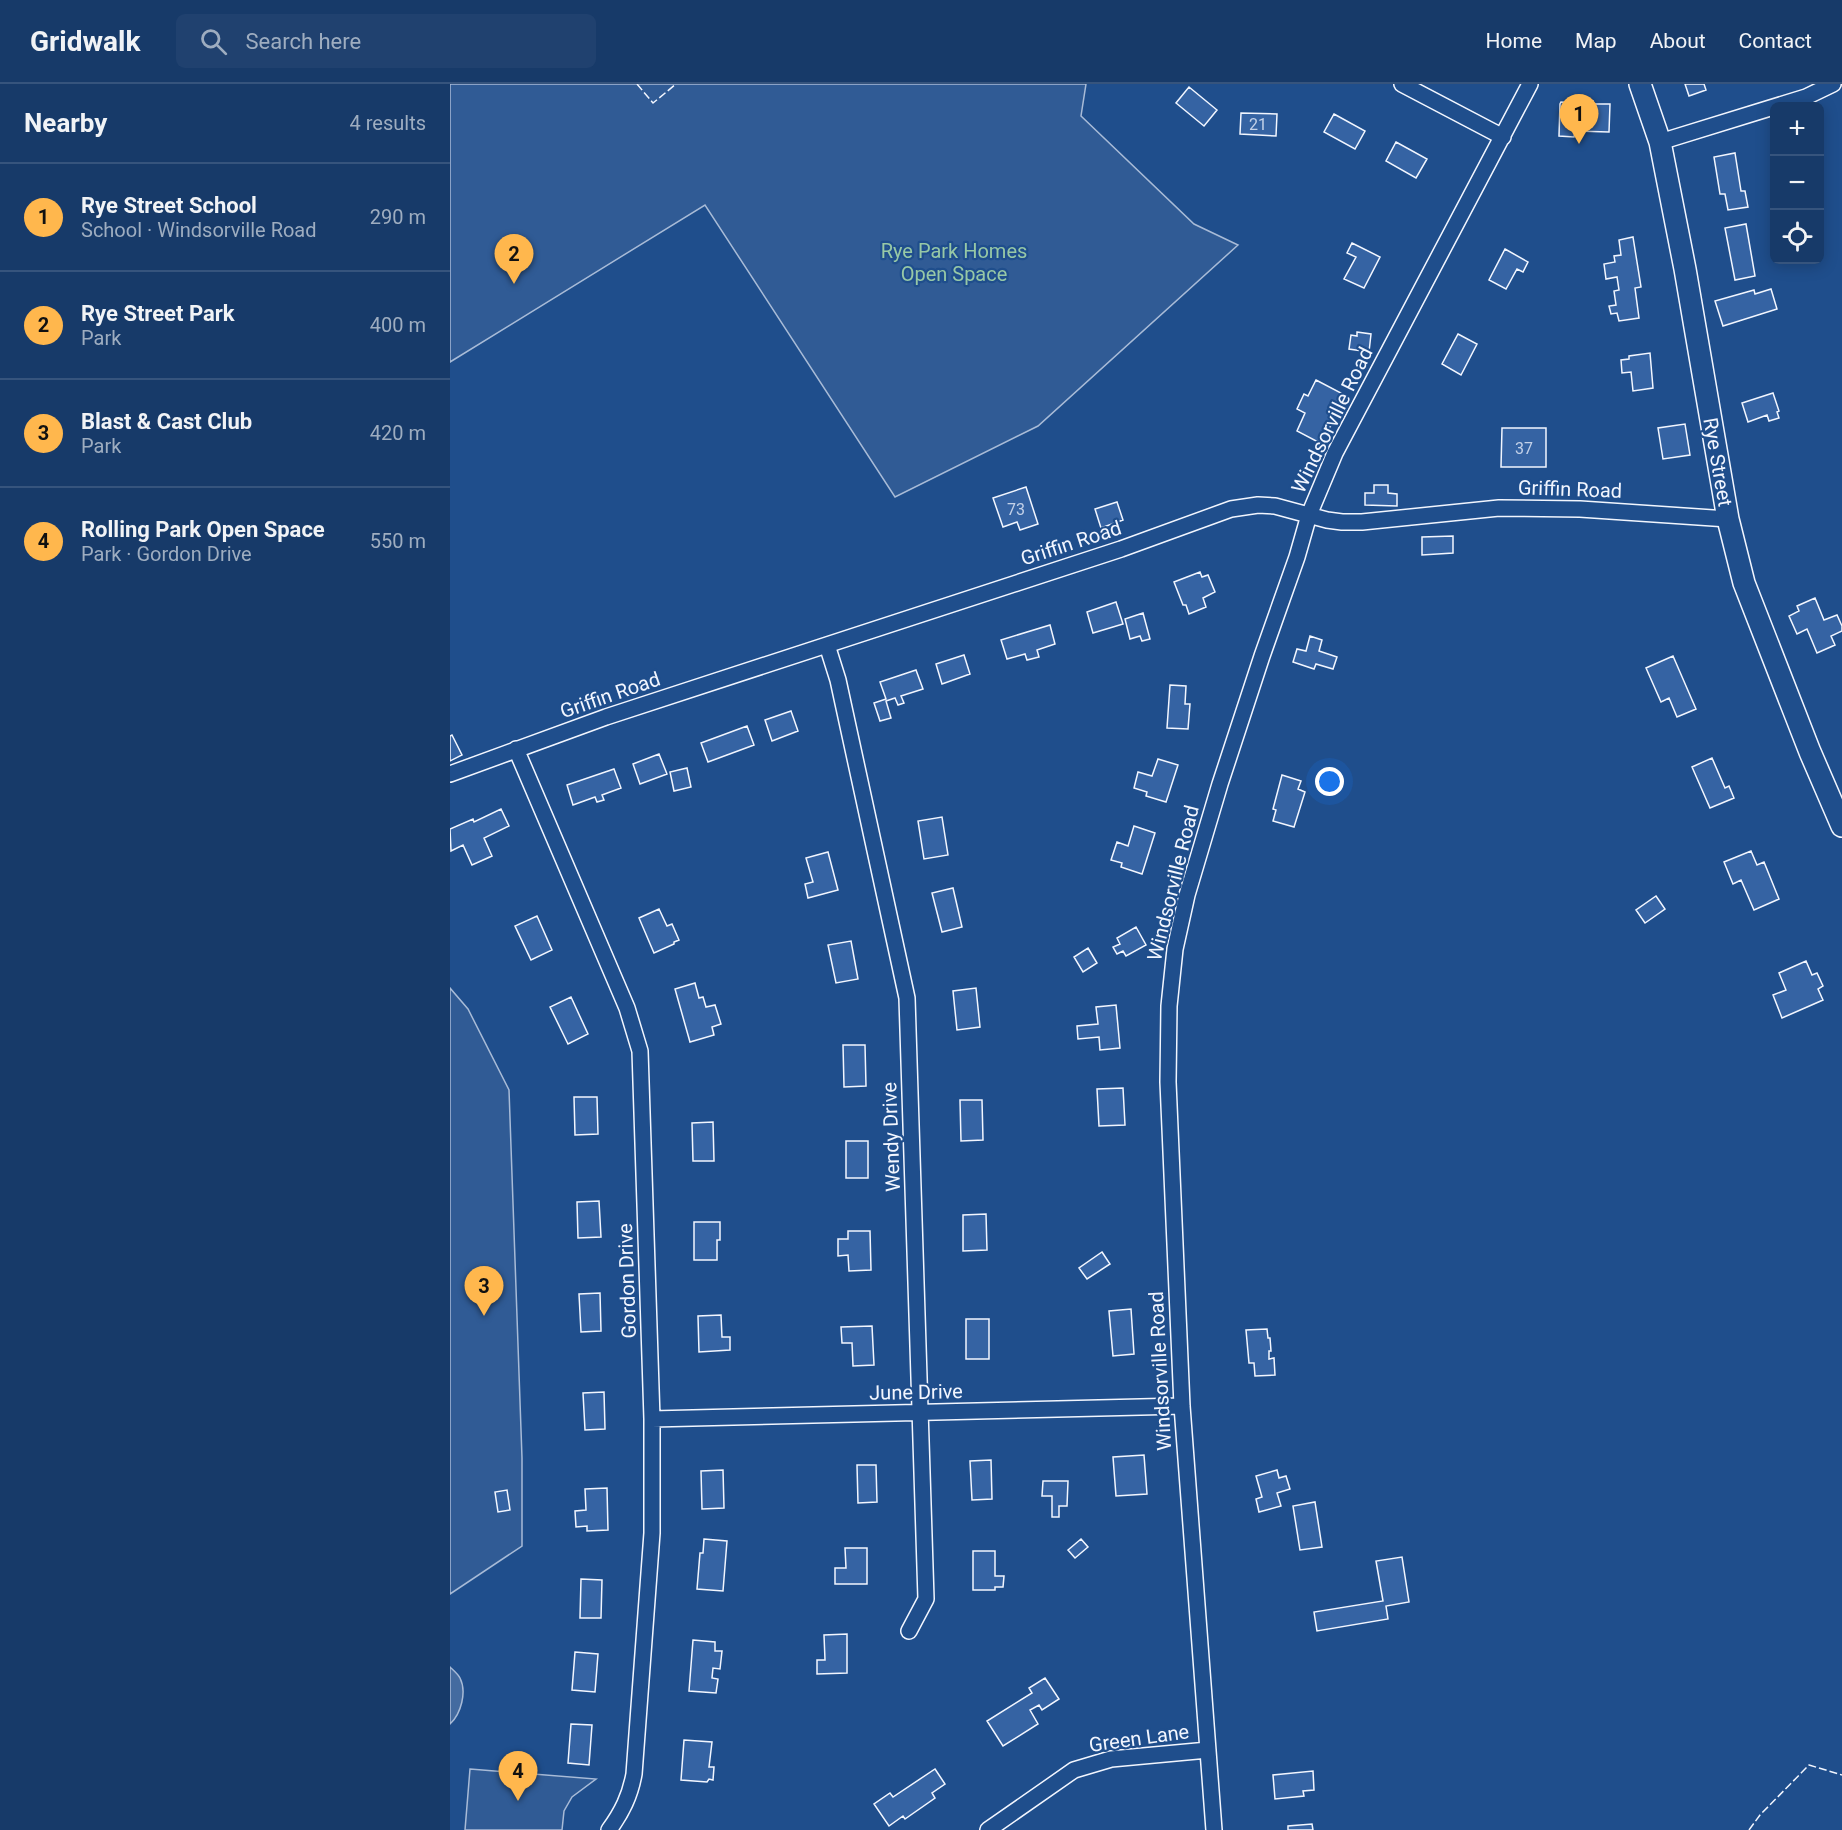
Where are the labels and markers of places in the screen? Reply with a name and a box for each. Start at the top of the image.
pin: 1 [1560,94,1598,144]
pin: 2 [494,234,534,284]
pin: 3 [465,1266,504,1316]
pin: 4 [498,1752,538,1801]

